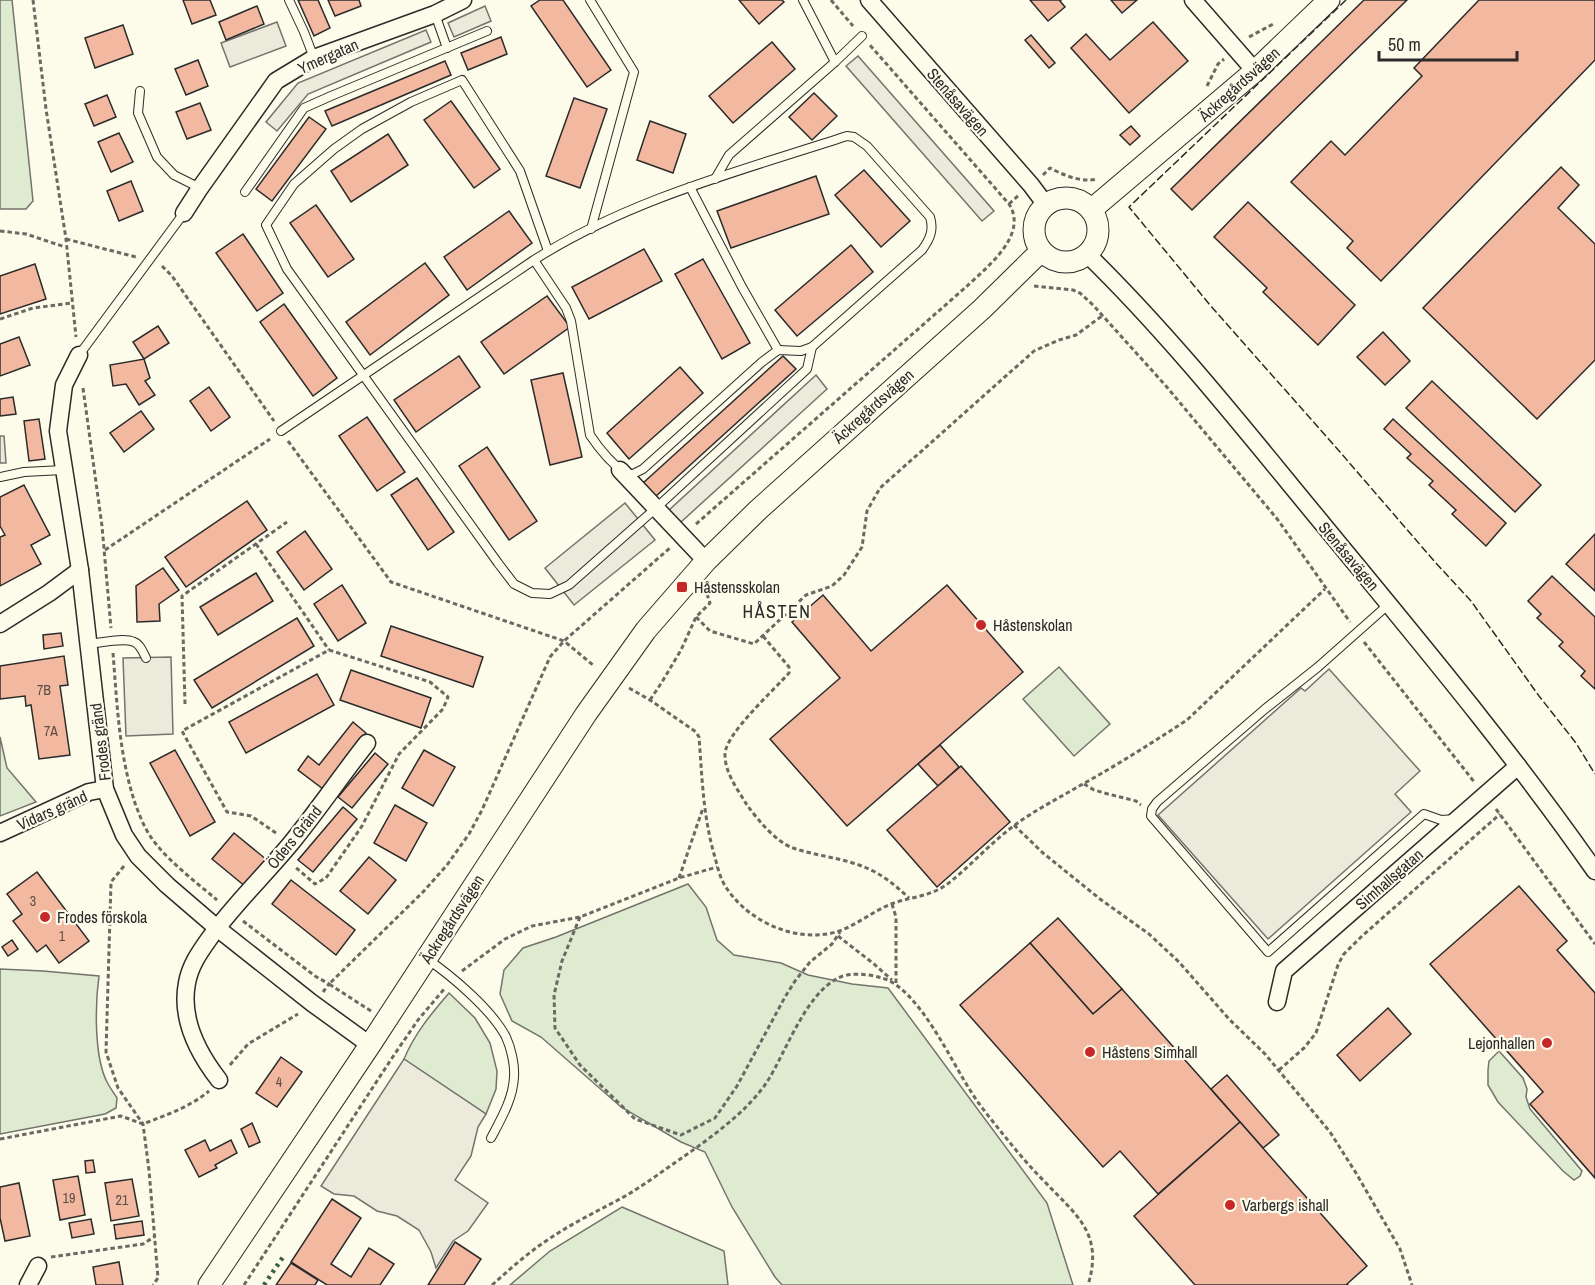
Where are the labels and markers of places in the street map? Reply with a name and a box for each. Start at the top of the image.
place label: Håstensskolan [694,576,780,598]
marker: Håstensskolan [675,580,689,594]
place label: Håstenskolan [993,614,1073,636]
marker: Håstenskolan [974,618,988,632]
place label: Frodes förskola [57,906,148,928]
marker: Frodes förskola [38,910,52,924]
place label: Lejonhallen [1468,1032,1535,1054]
marker: Lejonhallen [1540,1036,1554,1050]
place label: Håstens Simhall [1102,1041,1198,1063]
marker: Håstens Simhall [1083,1045,1097,1059]
place label: Varbergs ishall [1242,1194,1329,1216]
marker: Varbergs ishall [1223,1198,1237,1212]

